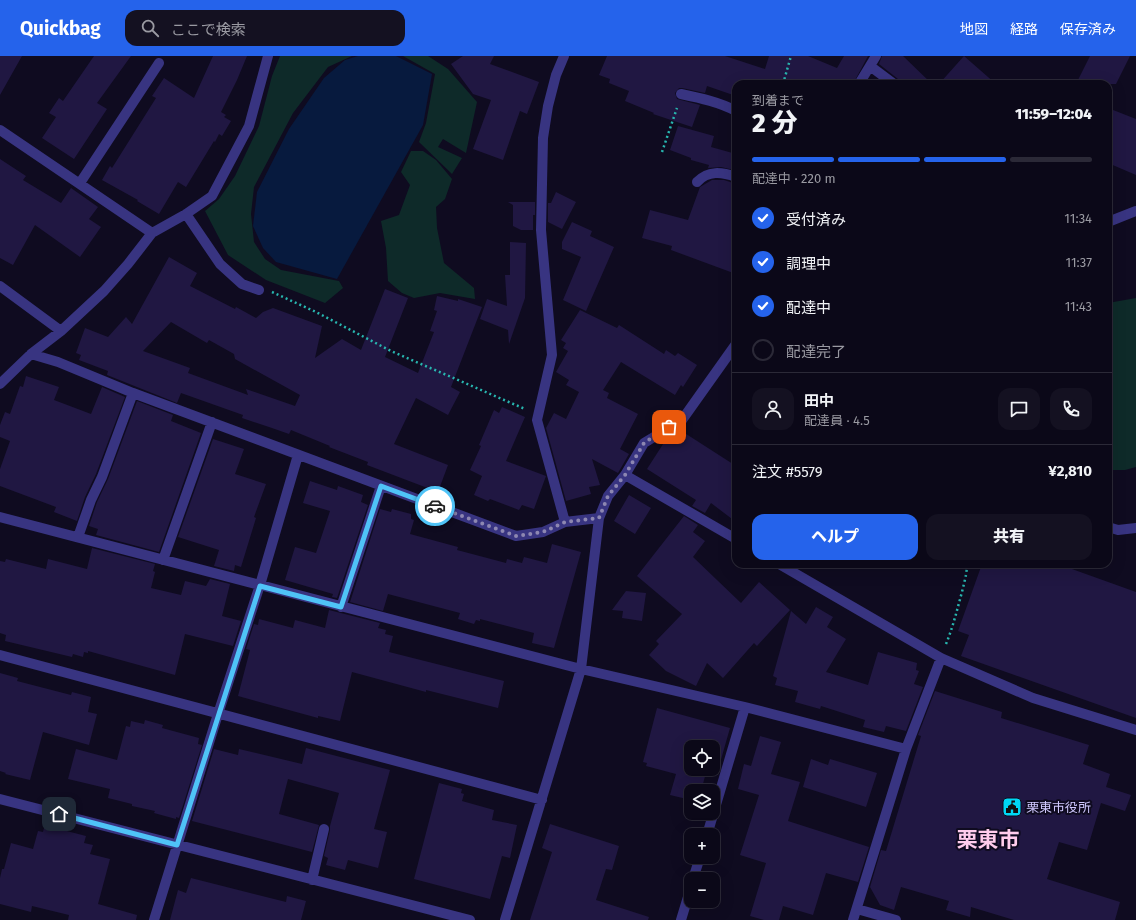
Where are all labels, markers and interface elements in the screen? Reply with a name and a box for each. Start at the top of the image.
search box [125,10,405,46]
text: Quickbag [20,17,101,40]
icon: search [139,17,161,39]
text: ここで検索 [171,21,246,39]
text: 地図 [960,21,988,38]
text: 経路 [1010,21,1038,38]
text: 保存済み [1060,21,1116,38]
text: 到着まで [752,93,804,108]
text: 11:59–12:04 [1015,105,1092,123]
text: 2 分 [752,108,798,139]
text: 配達中 · 220 m [752,171,836,186]
icon: check [752,207,774,229]
text: 受付済み [786,211,846,229]
text: 11:34 [1064,211,1092,226]
icon: check [752,251,774,273]
text: 調理中 [786,255,831,273]
text: 11:37 [1065,255,1092,270]
icon: check [752,295,774,317]
text: 配達中 [786,299,831,317]
text: 11:43 [1065,299,1092,314]
text: 配達完了 [786,343,846,361]
button: person [752,388,794,430]
button: chat [998,388,1040,430]
button: phone [1050,388,1092,430]
text: 田中 [804,392,834,410]
pin [652,410,686,444]
text: 配達員 · 4.5 [804,413,870,428]
icon: bag [658,416,680,438]
text: ¥2,810 [1048,462,1092,480]
text: 注文 #5579 [752,463,823,481]
courier [415,486,455,526]
icon: car [424,495,446,517]
button: ヘルプ [752,514,918,560]
button: 共有 [926,514,1092,560]
map controls [684,740,720,908]
button: locate [684,740,720,776]
button: layers [684,784,720,820]
public building icon: 栗東市役所 [1001,796,1023,818]
pin [42,797,76,831]
place label: 栗東市役所 [1026,800,1091,815]
icon: home [48,803,70,825]
district label: 栗東市 [957,827,1020,853]
button: + [684,828,720,864]
button: − [684,872,720,908]

